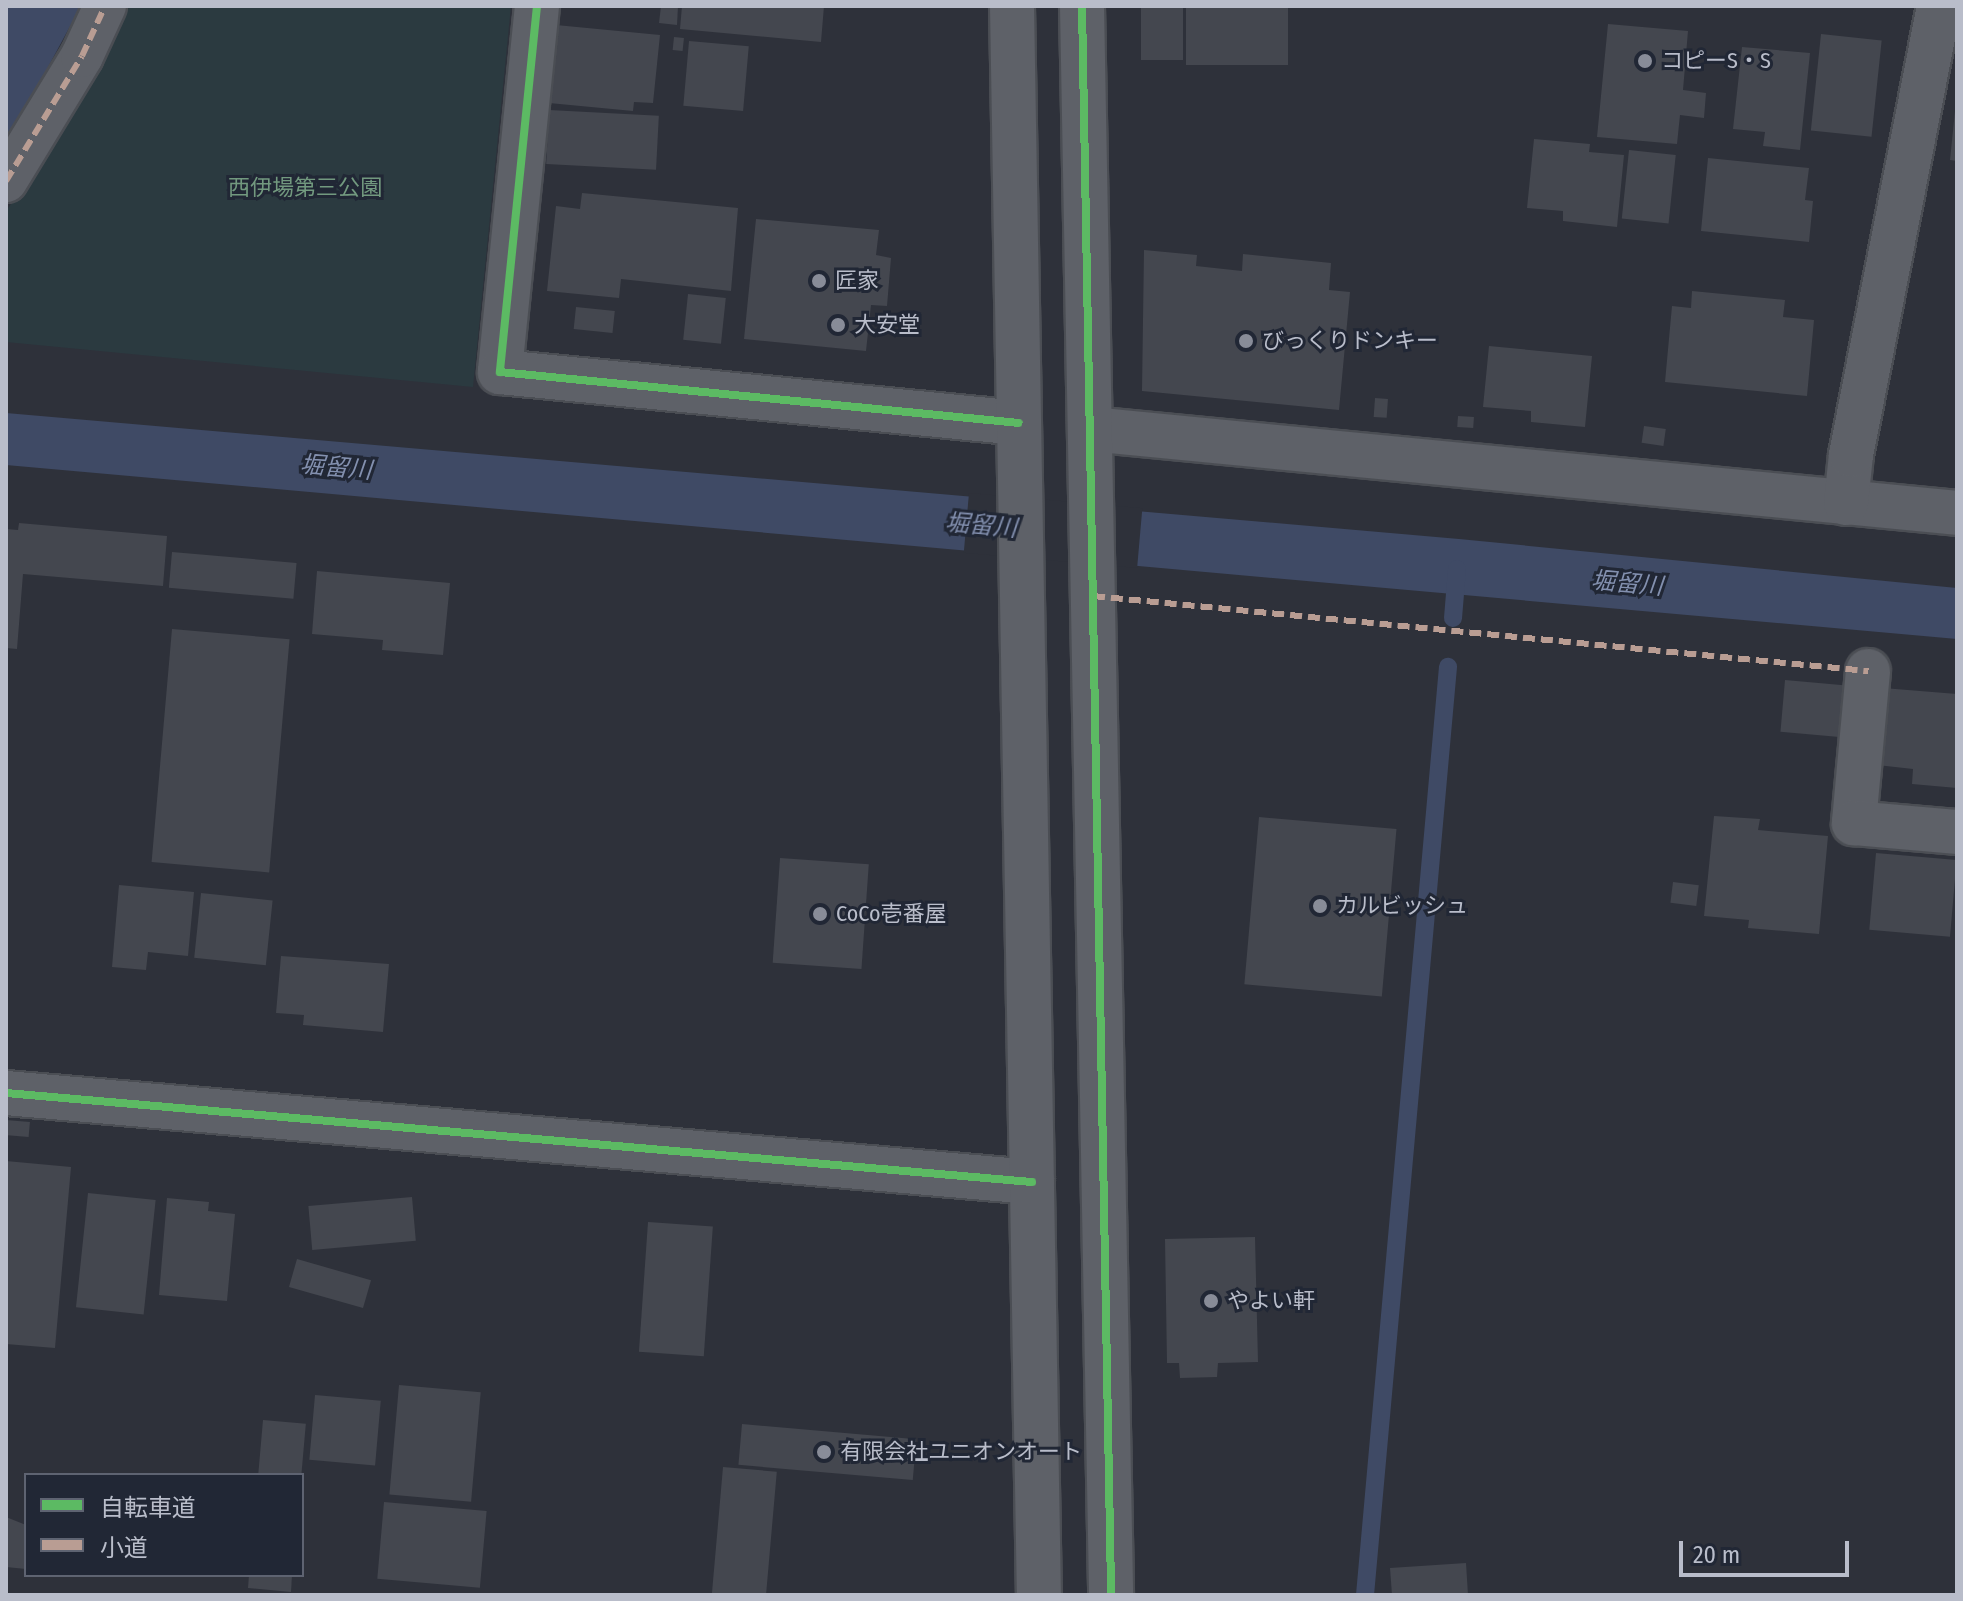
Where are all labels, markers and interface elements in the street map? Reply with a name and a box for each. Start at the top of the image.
place label: コピーS・S [1661,48,1771,74]
marker: コピーS・S [1636,52,1654,70]
park label: 西伊場第三公園 [228,175,382,201]
place label: 匠家 [835,268,879,294]
marker: 匠家 [810,272,828,290]
place label: 大安堂 [854,312,920,338]
marker: 大安堂 [829,316,847,334]
place label: びっくりドンキー [1262,328,1438,354]
marker: びっくりドンキー [1237,332,1255,350]
water label: 堀留川 [299,451,373,485]
water label: 堀留川 [944,509,1018,543]
water label: 堀留川 [1590,567,1664,601]
place label: カルビッシュ [1336,893,1468,919]
marker: カルビッシュ [1311,897,1329,915]
place label: CoCo壱番屋 [836,901,947,927]
marker: CoCo壱番屋 [811,905,829,923]
place label: やよい軒 [1227,1288,1315,1314]
marker: やよい軒 [1202,1292,1220,1310]
place label: 有限会社ユニオンオート [840,1439,1082,1465]
marker: 有限会社ユニオンオート [815,1443,833,1461]
legend [24,1473,304,1577]
text: 自転車道 [100,1494,196,1522]
scale bar [1683,1525,1853,1575]
text: 小道 [100,1534,148,1562]
text: 20 m [1693,1541,1740,1569]

